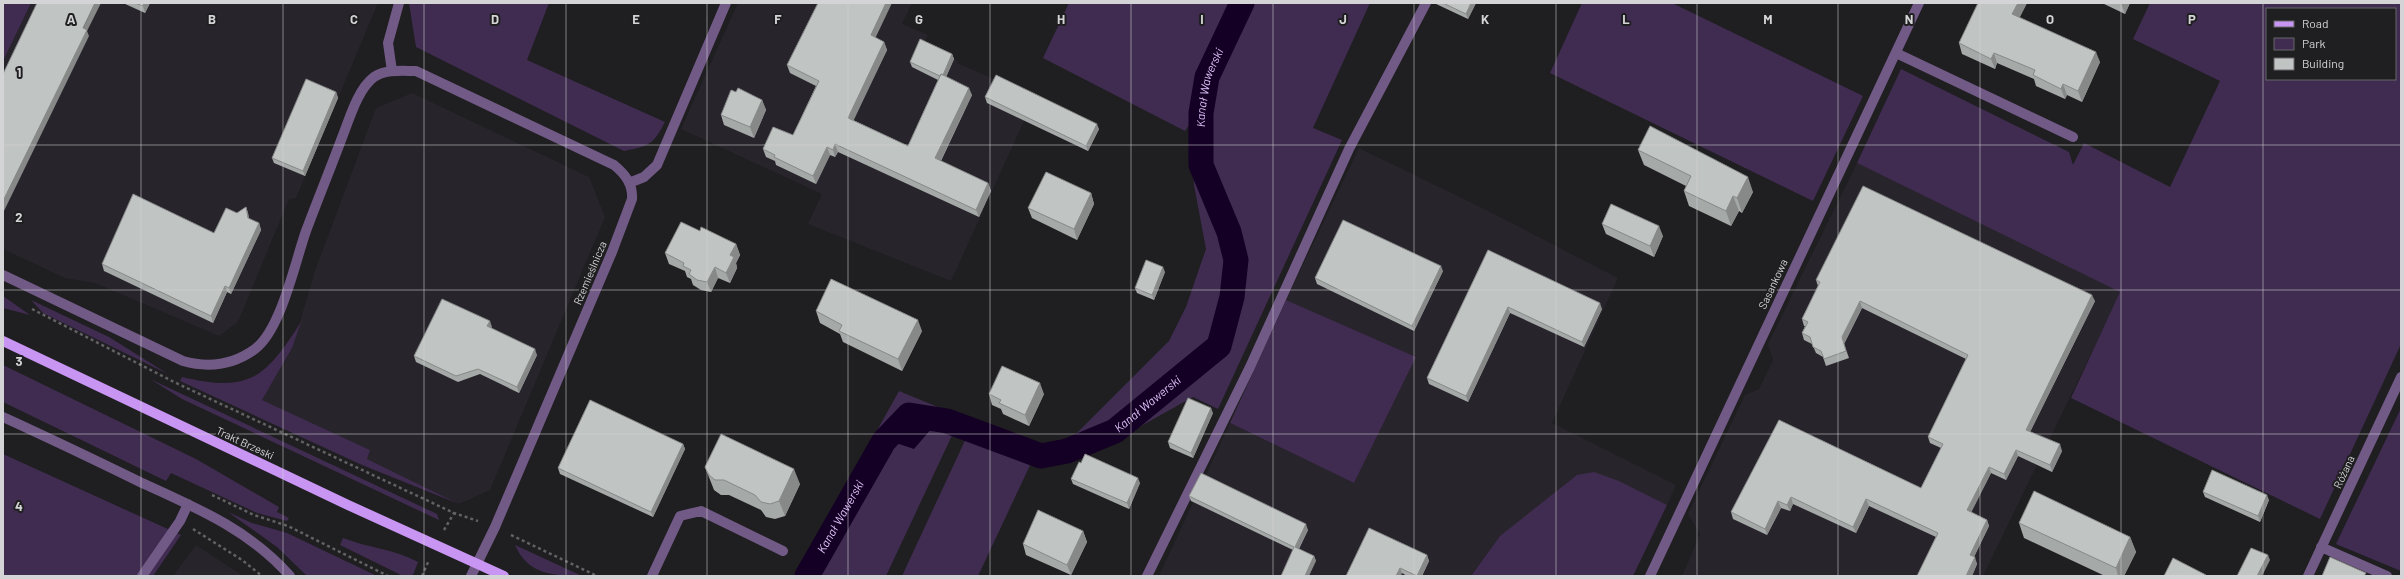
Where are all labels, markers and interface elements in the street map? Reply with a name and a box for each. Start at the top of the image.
legend [2266,8,2396,80]
text: A [67,11,76,27]
text: B [208,11,216,27]
text: C [350,11,358,27]
text: D [491,11,499,27]
text: E [632,11,640,27]
text: F [774,11,782,27]
text: G [915,11,923,27]
text: H [1057,11,1065,27]
text: I [1200,11,1204,27]
text: J [1339,11,1347,27]
text: K [1481,11,1489,27]
text: L [1622,11,1630,27]
text: M [1763,11,1773,27]
text: N [1905,11,1913,27]
text: O [2046,11,2054,27]
text: P [2188,11,2196,27]
text: Road [2302,16,2329,30]
text: Park [2302,36,2326,50]
water label: Kanał Wawerski [1193,46,1226,127]
text: Building [2302,56,2344,70]
text: 1 [17,64,21,80]
text: 2 [15,209,23,225]
street label: Rzemieślnicza [570,239,609,307]
street label: Sasankowa [1755,257,1790,311]
text: 3 [15,353,23,369]
water label: Kanał Wawerski [1111,372,1183,435]
street label: Trakt Brzeski [214,424,276,462]
street label: Różana [2330,453,2357,490]
water label: Kanał Wawerski [814,478,866,555]
text: 4 [15,498,23,514]

